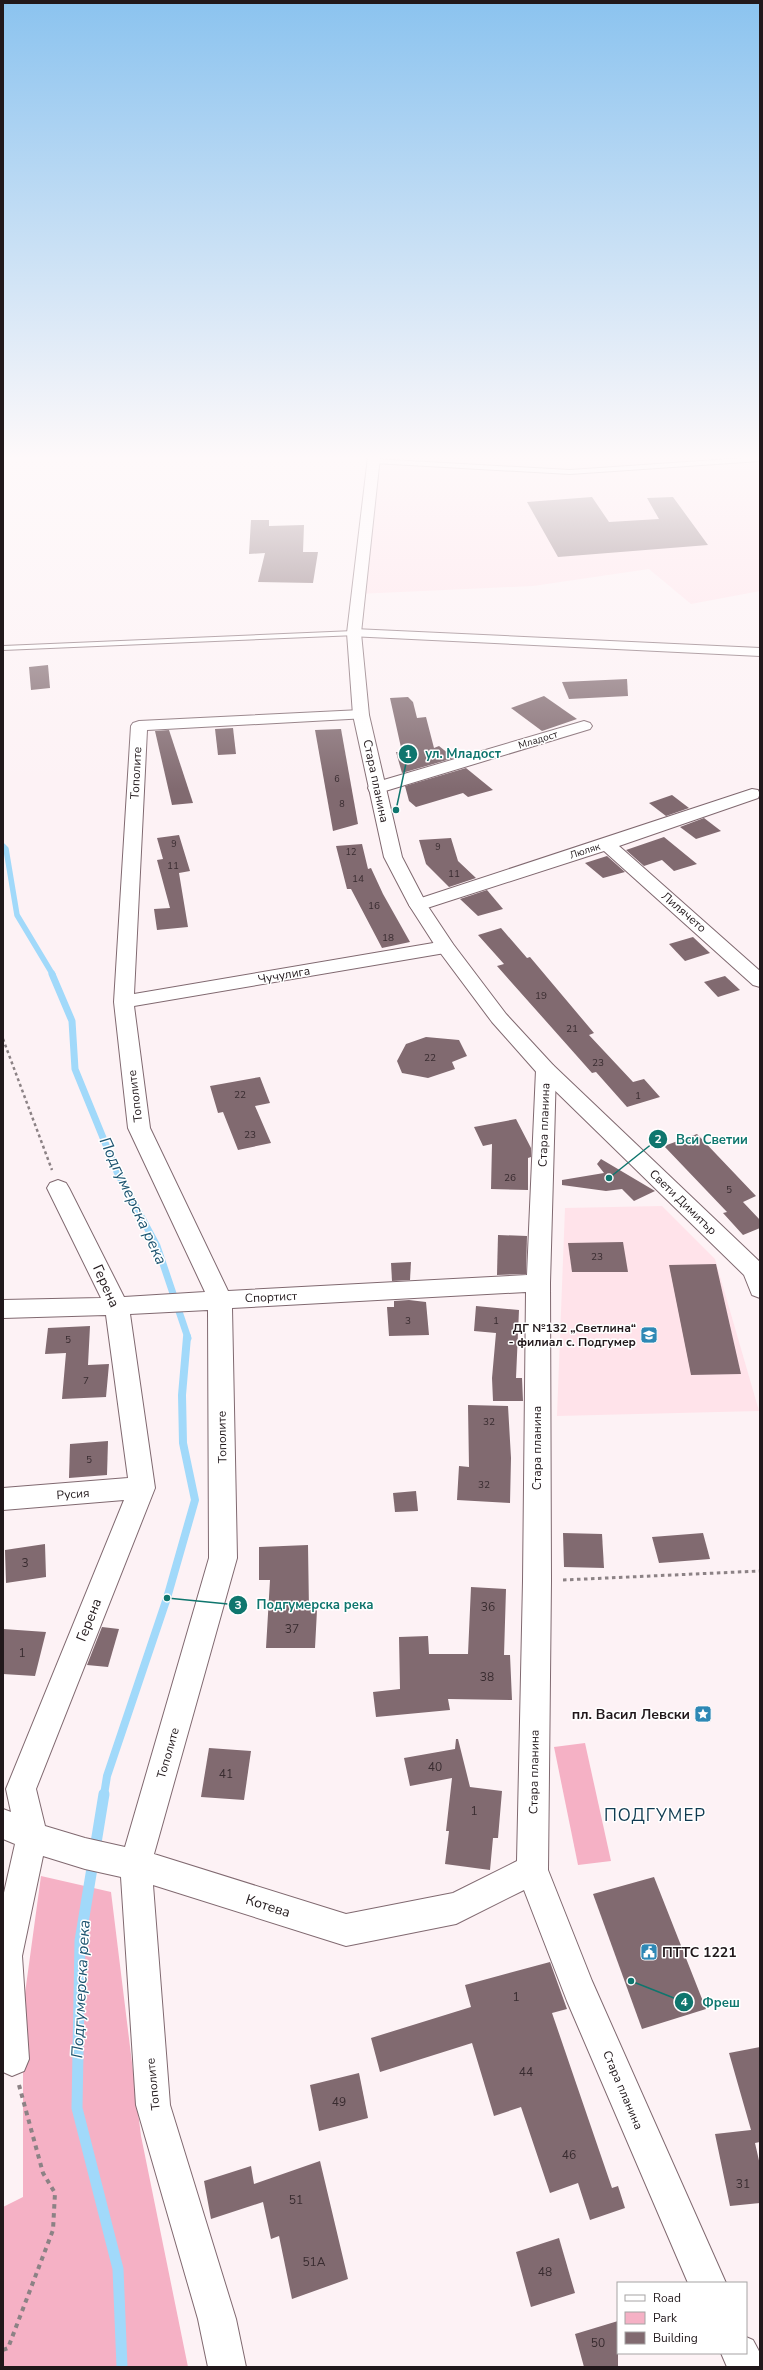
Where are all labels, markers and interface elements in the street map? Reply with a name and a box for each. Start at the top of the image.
street label: Младост [517,727,560,753]
street label: Стара планина [359,738,393,824]
callout: ул. Младост [398,741,509,766]
text: ул. Младост [425,745,502,763]
street label: Тополите [127,746,145,800]
text: 1 [404,746,412,762]
house number: 6 [334,773,340,785]
house number: 8 [339,798,345,810]
house number: 9 [171,838,177,850]
street label: Люляк [568,839,603,863]
house number: 9 [435,841,441,853]
house number: 12 [346,846,356,858]
house number: 11 [167,859,179,873]
house number: 11 [448,867,460,881]
house number: 14 [352,872,364,886]
street label: Лилячето [658,888,710,936]
house number: 16 [368,899,380,913]
house number: 18 [382,931,394,945]
street label: Чучулига [257,963,311,987]
house number: 19 [535,989,547,1003]
house number: 21 [566,1022,578,1036]
house number: 22 [424,1051,436,1065]
house number: 23 [592,1056,604,1070]
street label: Тополите [124,1069,146,1123]
street label: Стара планина [535,1083,553,1167]
house number: 22 [234,1088,246,1102]
house number: 1 [635,1089,641,1103]
callout: Вси Светии [648,1127,756,1152]
house number: 23 [244,1128,256,1142]
text: 2 [654,1131,662,1147]
text: Вси Светии [676,1131,748,1149]
water label: Подгумерска река [94,1134,172,1268]
street label: Свети Димитър [646,1166,720,1238]
house number: 26 [504,1171,516,1185]
house number: 5 [726,1183,732,1197]
house number: 23 [591,1250,603,1264]
street label: Герена [88,1262,124,1310]
street label: Спортист [244,1288,298,1306]
house number: 3 [405,1314,411,1328]
house number: 1 [493,1314,499,1328]
place label: ДГ №132 „Светлина“ - филиал с. Подгумер [509,1320,636,1350]
school or university icon: ДГ №132 „Светлина“ - филиал с. Подгумер [639,1325,659,1345]
house number: 5 [65,1333,71,1347]
house number: 7 [83,1374,89,1388]
street label: Стара планина [529,1406,545,1490]
street label: Тополите [214,1411,230,1463]
house number: 32 [483,1415,495,1429]
house number: 5 [86,1453,92,1467]
house number: 32 [478,1478,490,1492]
street label: Русия [56,1485,90,1503]
house number: 3 [21,1555,29,1571]
callout: Подгумерска река [228,1592,381,1617]
street label: Герена [72,1596,106,1644]
text: Подгумерска река [257,1596,373,1614]
text: 3 [234,1597,242,1613]
house number: 36 [481,1599,495,1615]
house number: 37 [285,1621,299,1637]
house number: 1 [18,1645,26,1661]
house number: 38 [480,1669,494,1685]
place icon: пл. Васил Левски [693,1704,713,1724]
place label: пл. Васил Левски [572,1705,690,1724]
street label: Тополите [153,1726,183,1780]
street label: Стара планина [525,1730,543,1814]
house number: 40 [428,1759,442,1775]
house number: 41 [219,1766,233,1782]
house number: 1 [470,1803,478,1819]
district label: ПОДГУМЕР [604,1804,706,1827]
street label: Котева [243,1890,293,1922]
water label: Подгумерска река [66,1919,96,2059]
public building icon: ПТТС 1221 [639,1942,659,1962]
place label: ПТТС 1221 [662,1943,737,1962]
house number: 1 [512,1989,520,2005]
callout: Фреш [674,1990,747,2015]
text: 4 [680,1994,688,2010]
text: Фреш [702,1994,740,2012]
street label: Стара планина [599,2048,647,2132]
street label: Тополите [142,2057,164,2111]
house number: 44 [519,2064,533,2080]
house number: 49 [332,2094,346,2110]
house number: 46 [562,2147,576,2163]
house number: 31 [736,2176,750,2192]
house number: 51 [289,2192,303,2208]
house number: 51А [302,2254,326,2270]
house number: 48 [538,2264,552,2280]
legend [617,2282,747,2354]
text: Road [653,2290,681,2306]
text: Park [653,2310,678,2326]
text: Building [653,2330,698,2346]
house number: 50 [591,2335,605,2351]

